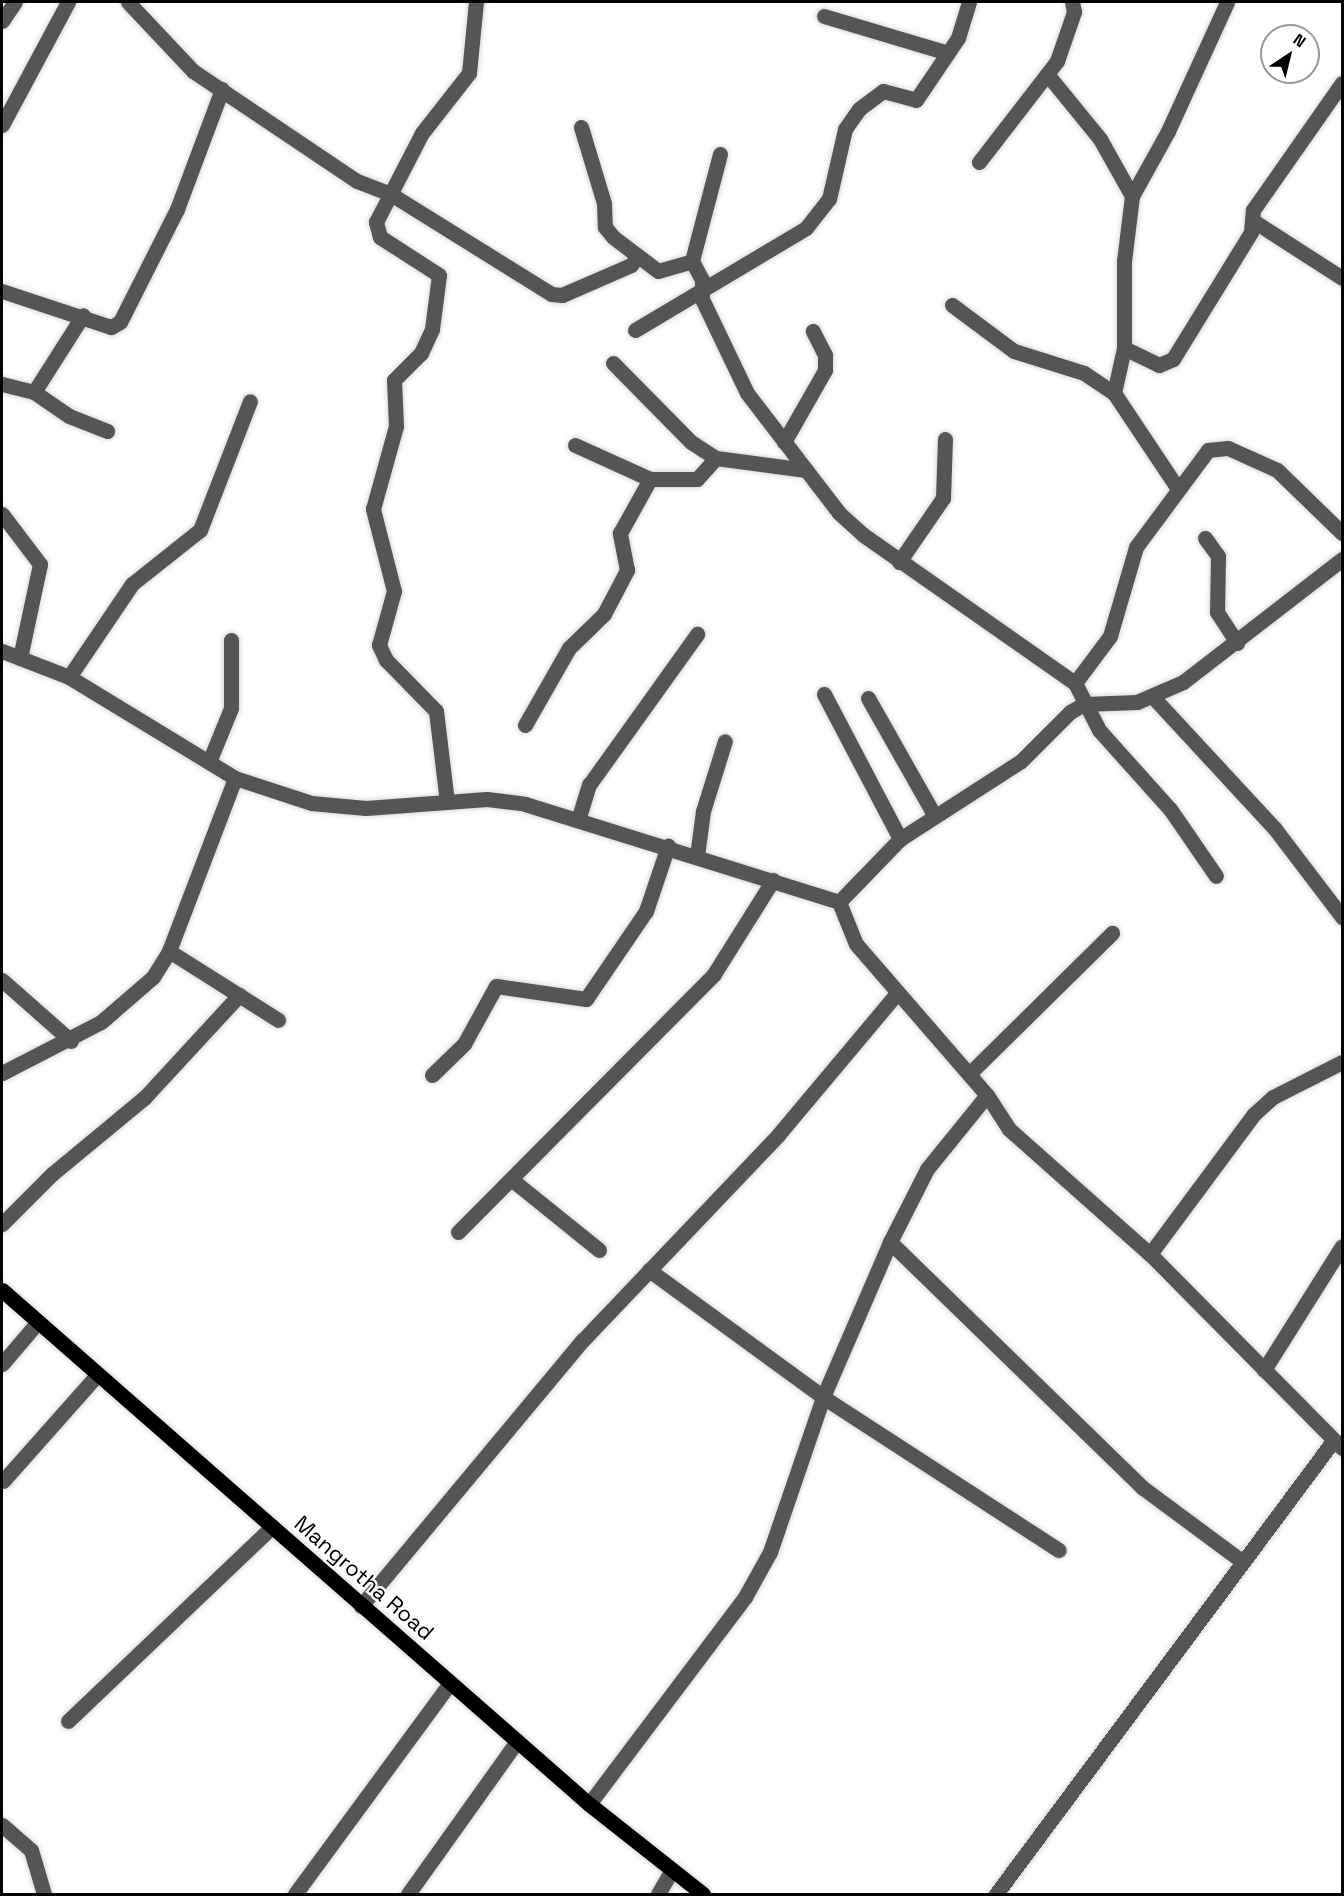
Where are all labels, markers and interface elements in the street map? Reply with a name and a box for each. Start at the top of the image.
north arrow [1260,24,1320,84]
text: N [1289,29,1310,52]
street label: Mangrotha Road [289,1510,439,1646]

